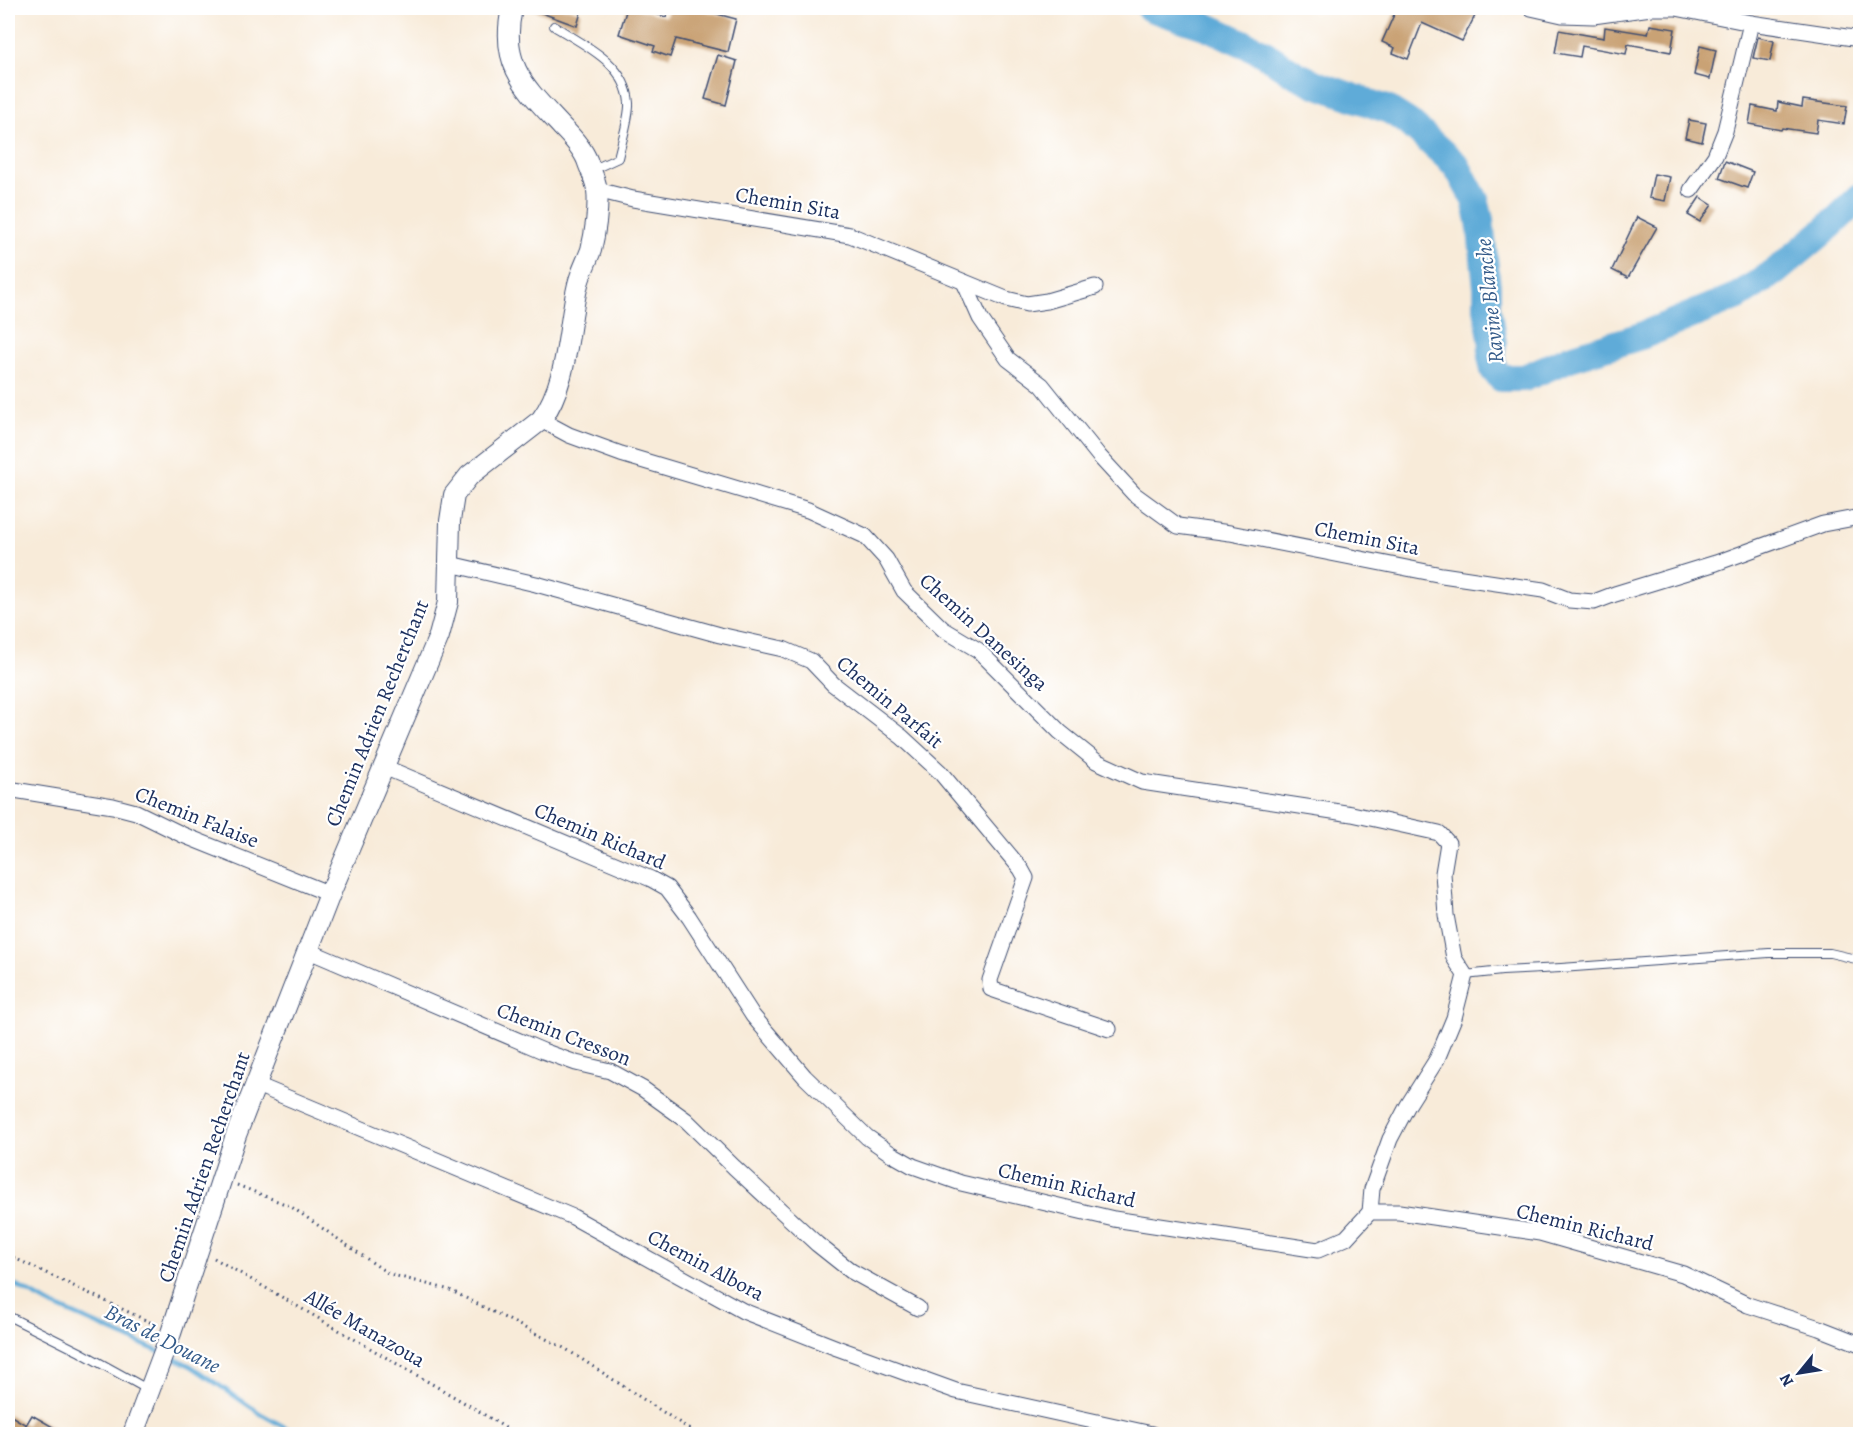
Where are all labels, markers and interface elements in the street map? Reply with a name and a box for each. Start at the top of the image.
street label: Chemin Sita [733,180,843,226]
water label: Ravine Blanche [1469,237,1511,365]
street label: Chemin Sita [1312,514,1422,562]
street label: Chemin Danesinga [914,567,1055,697]
street label: Chemin Adrien Recherchant [319,595,435,831]
street label: Chemin Parfait [831,649,949,755]
street label: Chemin Falaise [131,779,263,855]
street label: Chemin Richard [530,796,671,877]
street label: Chemin Cresson [493,996,635,1072]
street label: Chemin Adrien Recherchant [151,1048,257,1286]
street label: Chemin Richard [995,1156,1139,1215]
street label: Chemin Richard [1514,1196,1657,1258]
street label: Chemin Albora [643,1222,770,1308]
street label: Allée Manazoua [299,1282,431,1374]
water label: Bras de Douane [99,1297,226,1381]
north arrow [1769,1343,1829,1403]
text: N [1774,1369,1799,1391]

